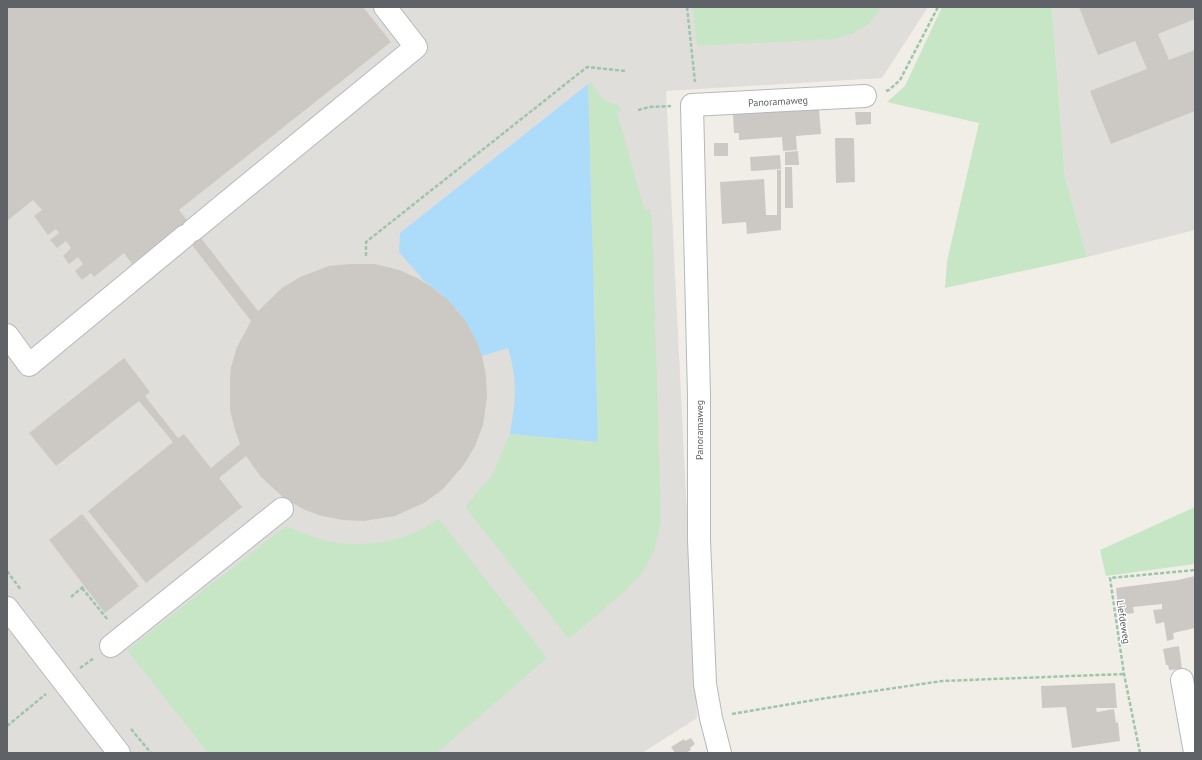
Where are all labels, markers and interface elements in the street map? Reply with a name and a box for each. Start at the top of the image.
street label: Panoramaweg [748,93,808,110]
street label: Panoramaweg [693,400,706,460]
street label: Liefdeweg [1114,599,1133,645]

